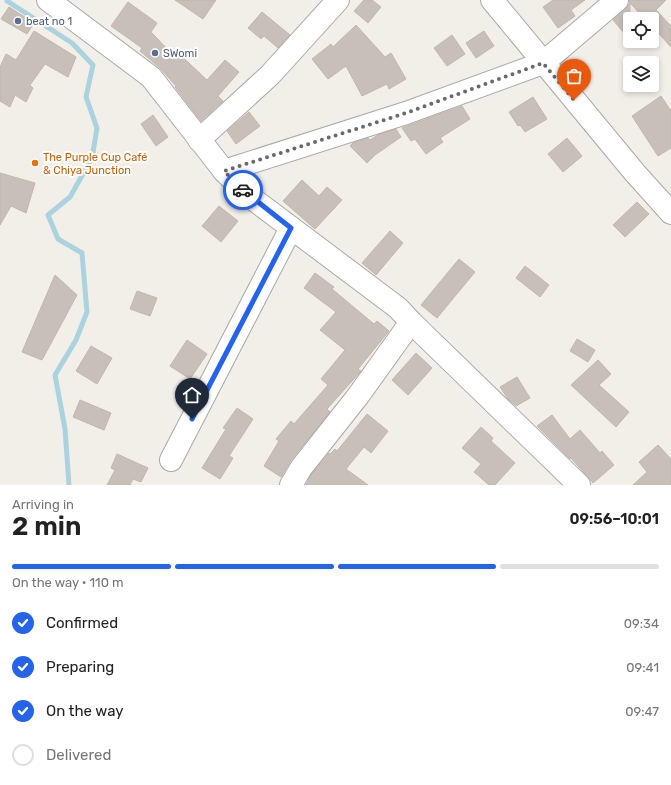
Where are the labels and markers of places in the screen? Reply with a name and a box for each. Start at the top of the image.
place label: beat no 1 [26,15,72,28]
marker: beat no 1 [13,16,23,26]
place label: SWomi [163,47,197,60]
marker: SWomi [150,48,160,58]
pin [557,59,591,100]
place label: The Purple Cup Café & Chiya Junction [43,151,147,177]
marker: The Purple Cup Café & Chiya Junction [30,158,40,168]
pin [175,378,209,419]

